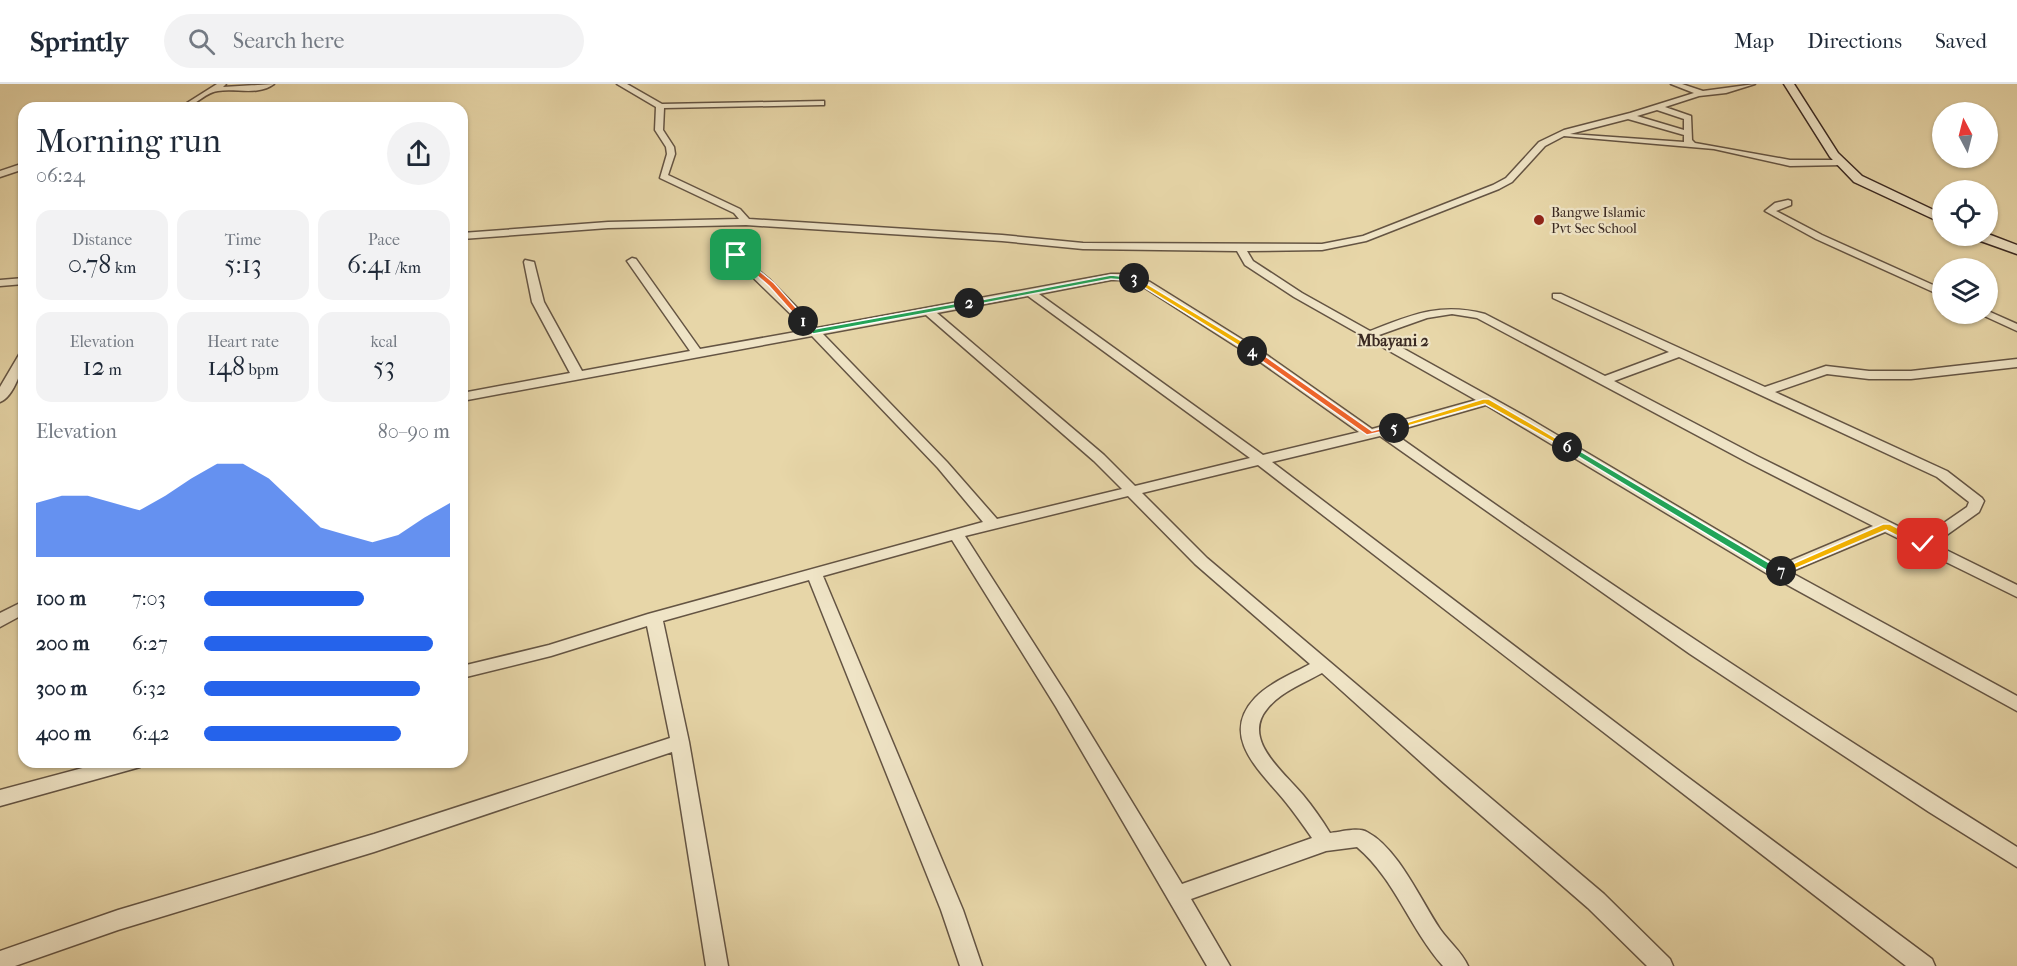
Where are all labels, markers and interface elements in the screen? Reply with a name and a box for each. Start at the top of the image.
search box [164,14,584,68]
text: Sprintly [30,25,128,58]
icon: search [185,25,218,58]
text: Search here [233,28,344,54]
text: Map [1734,29,1774,53]
text: Directions [1807,29,1902,53]
text: Saved [1935,29,1987,53]
north arrow [1932,102,1998,168]
map controls [1932,102,1998,324]
text: Morning run [36,122,221,161]
button: share [387,122,450,185]
text: 06:24 [36,164,85,187]
button: locate [1932,180,1998,246]
place label: Bangwe Islamic Pvt Sec School [1551,204,1645,237]
marker: Bangwe Islamic Pvt Sec School [1532,213,1546,227]
pin [710,229,761,280]
text: Distance [72,230,132,249]
text: Time [225,230,261,249]
text: Pace [368,230,400,249]
icon: arrive [719,238,752,271]
text: 0.78 [68,249,111,280]
text: 5:13 [224,249,262,280]
text: 6:41 [347,249,392,280]
text: km [111,258,136,277]
text: /km [392,258,421,277]
button: layers [1932,258,1998,324]
pin: 3 [1119,263,1149,293]
text: 3 [1131,268,1137,287]
pin: 2 [954,288,984,318]
text: 2 [965,293,973,312]
pin: 1 [788,306,818,336]
text: 1 [800,311,806,330]
district label: Mbayani 2 [1356,331,1429,351]
text: Elevation [70,332,134,351]
text: Heart rate [207,332,279,351]
text: kcal [371,332,397,351]
pin: 4 [1237,336,1267,366]
text: 4 [1247,341,1257,360]
text: 12 [82,351,105,382]
text: 148 [207,351,245,382]
text: 53 [373,351,395,382]
text: m [105,360,122,379]
text: bpm [245,360,279,379]
pin: 5 [1379,413,1409,443]
text: 5 [1391,418,1397,437]
text: Elevation [36,420,117,443]
text: 80–90 m [378,420,450,443]
pin: 6 [1552,432,1582,462]
text: 6 [1563,437,1571,456]
pin [1897,518,1948,569]
icon: check [1906,527,1939,560]
pin: 7 [1766,556,1796,586]
text: 7 [1777,561,1785,580]
text: 100 m [36,587,86,610]
text: 7:03 [132,587,166,610]
text: 200 m [36,632,89,655]
text: 6:27 [132,632,168,655]
text: 300 m [36,677,87,700]
text: 6:32 [132,677,166,700]
text: 400 m [36,722,91,745]
text: 6:42 [132,722,170,745]

